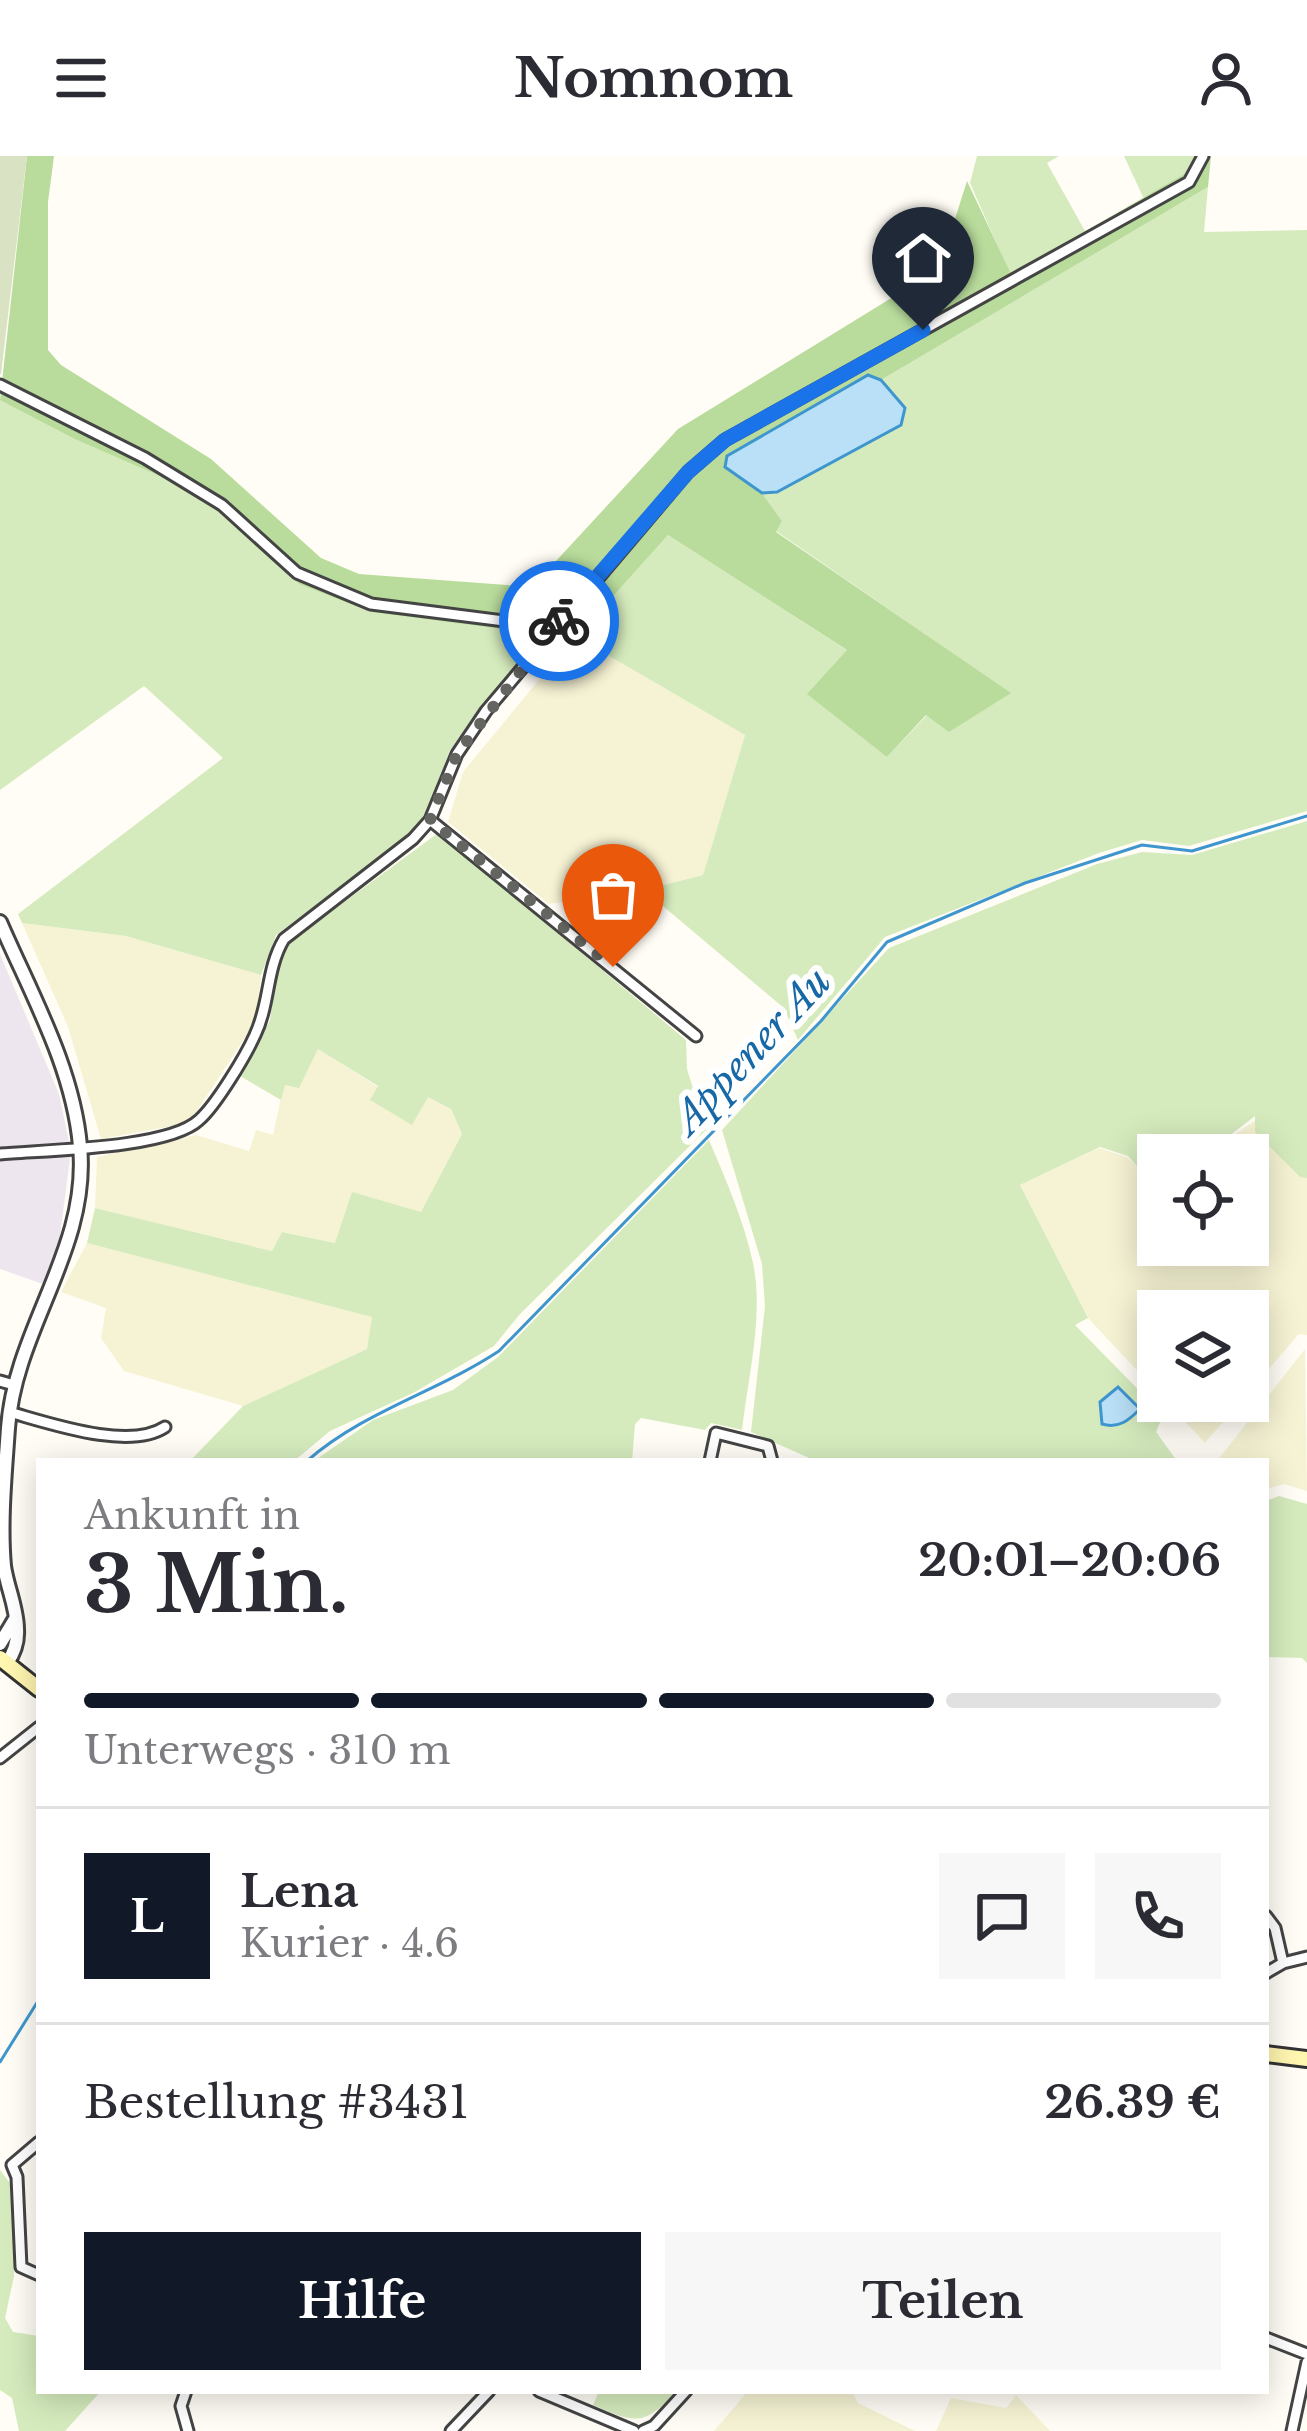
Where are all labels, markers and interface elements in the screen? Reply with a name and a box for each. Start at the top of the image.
icon: menu [48,45,114,111]
text: Nomnom [514,45,793,112]
icon: person [1193,45,1259,111]
pin [872,207,974,330]
icon: home [890,225,956,291]
courier [499,561,619,681]
icon: bike [526,588,592,654]
pin [562,844,664,967]
icon: bag [580,862,646,928]
water label: Appener Au [660,957,841,1147]
map controls [1137,1134,1269,1422]
button: locate [1137,1134,1269,1266]
button: layers [1137,1290,1269,1422]
text: Ankunft in [84,1491,300,1540]
text: 20:01–20:06 [918,1532,1221,1588]
text: 3 Min. [84,1536,349,1633]
text: Unterwegs · 310 m [84,1726,451,1775]
button: chat [939,1853,1065,1979]
button: phone [1095,1853,1221,1979]
text: Lena [240,1863,359,1919]
text: L [130,1888,164,1944]
text: Kurier · 4.6 [240,1919,459,1968]
text: Bestellung #3431 [84,2074,469,2130]
text: 26.39 € [1044,2074,1221,2130]
button: Hilfe [84,2232,641,2370]
button: Teilen [665,2232,1221,2370]

